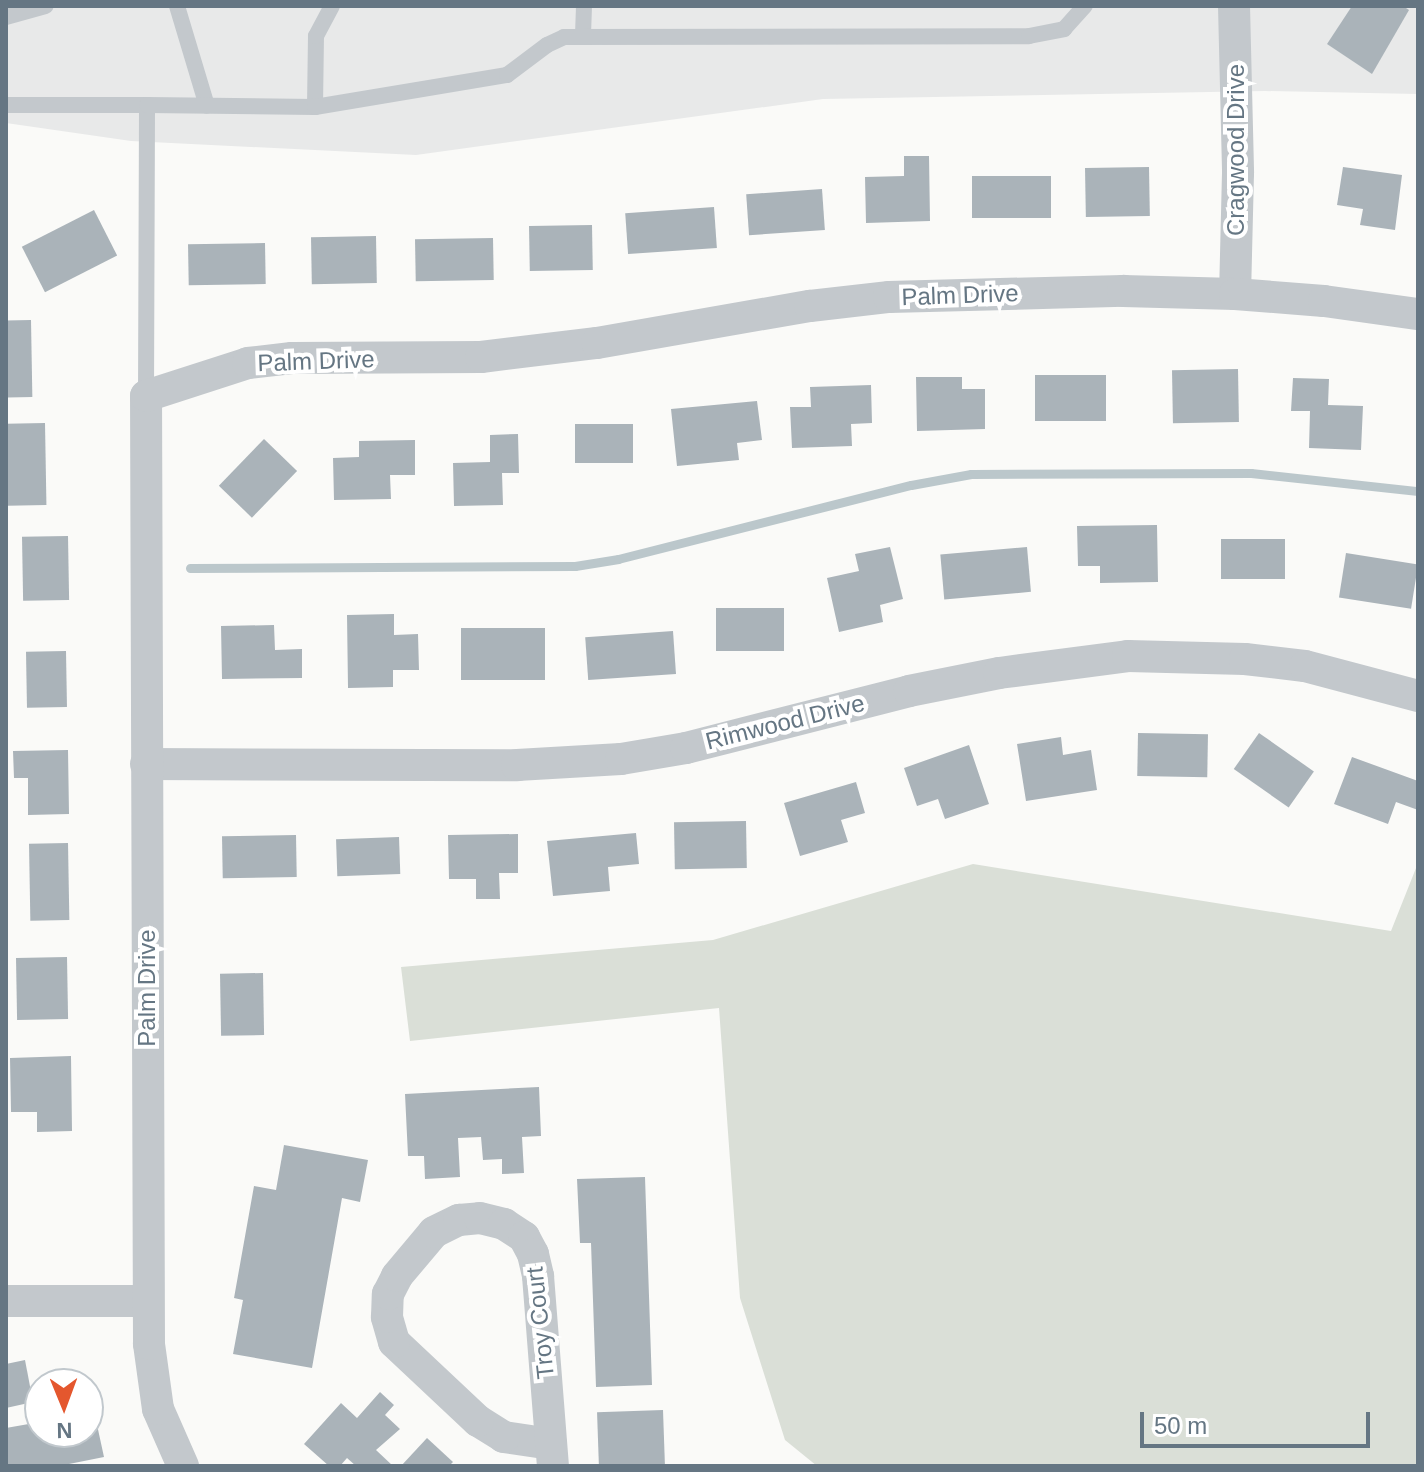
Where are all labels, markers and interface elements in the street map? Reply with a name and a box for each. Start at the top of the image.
street label: Cragwood Drive [1222,64,1250,236]
street label: Palm Drive [901,279,1019,311]
street label: Palm Drive [257,345,375,377]
street label: Rimwood Drive [703,688,867,756]
street label: Palm Drive [133,929,161,1047]
street label: Troy Court [520,1266,560,1380]
north arrow [24,1368,104,1448]
scale bar [1144,1396,1374,1446]
text: 50 m [1154,1412,1207,1439]
text: N [56,1418,73,1443]

